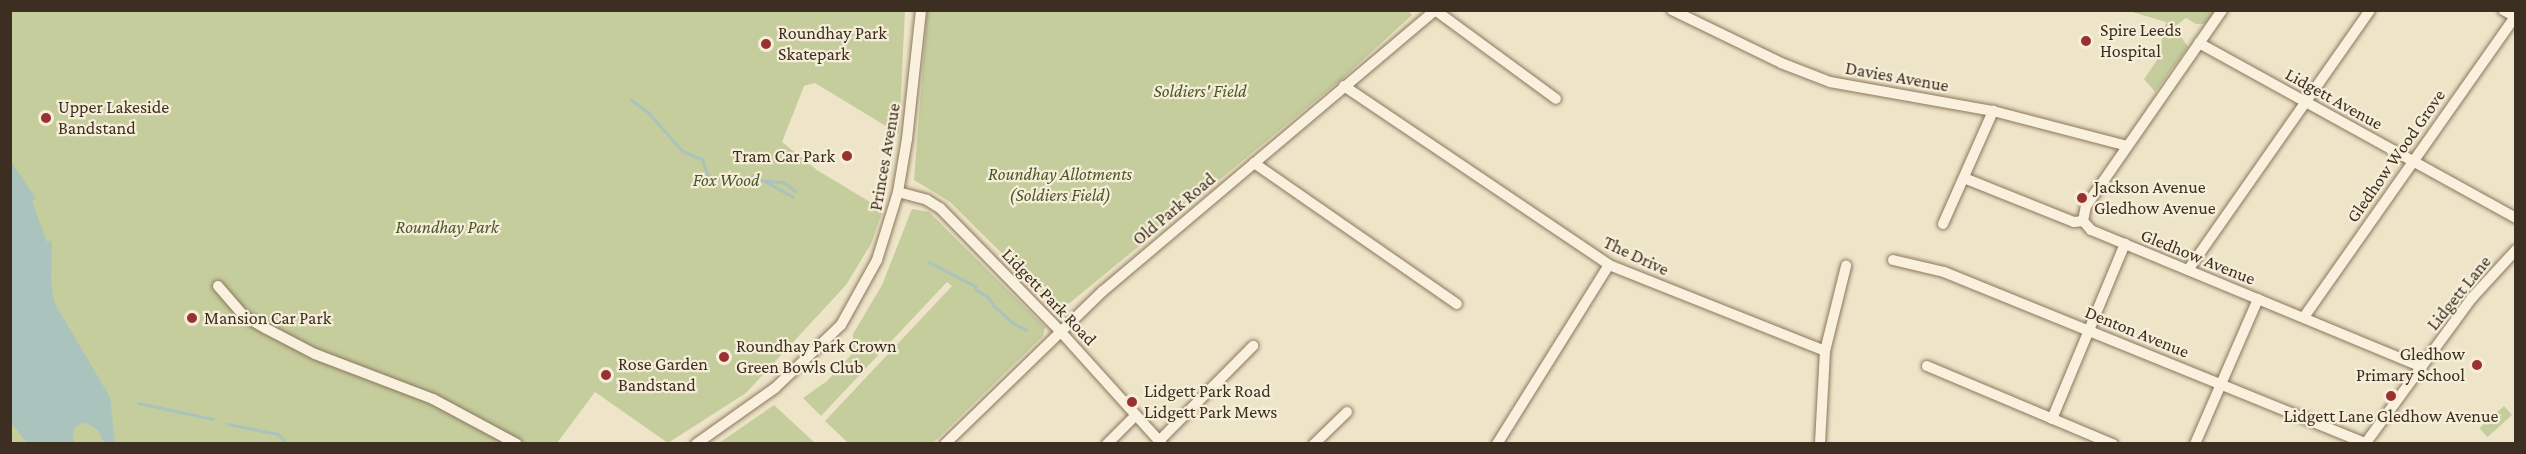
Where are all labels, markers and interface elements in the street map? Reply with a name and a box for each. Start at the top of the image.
place label: Spire Leeds Hospital [2100,20,2181,63]
place label: Roundhay Park Skatepark [778,23,887,66]
marker: Spire Leeds Hospital [2077,32,2095,50]
marker: Roundhay Park Skatepark [759,37,773,51]
street label: Davies Avenue [1844,57,1950,97]
street label: Lidgett Avenue [2282,63,2386,135]
park label: Soldiers' Field [1153,80,1247,102]
street label: Gledhow Wood Grove [2342,85,2450,227]
place label: Upper Lakeside Bandstand [58,97,169,140]
street label: Princes Avenue [865,102,905,212]
marker: Upper Lakeside Bandstand [39,111,53,125]
place label: Tram Car Park [732,145,835,167]
marker: Tram Car Park [840,149,854,163]
park label: Roundhay Allotments (Soldiers Field) [988,164,1132,207]
street label: Old Park Road [1128,168,1220,250]
park label: Fox Wood [693,169,759,191]
place label: Jackson Avenue Gledhow Avenue [2094,177,2216,219]
marker: Jackson Avenue Gledhow Avenue [2075,191,2089,205]
park label: Roundhay Park [395,216,499,238]
street label: Gledhow Avenue [2138,224,2258,290]
street label: The Drive [1600,231,1672,281]
street label: Lidgett Park Road [997,244,1101,350]
street label: Lidgett Lane [2422,251,2496,335]
street label: Denton Avenue [2082,301,2192,363]
place label: Mansion Car Park [204,307,331,329]
marker: Mansion Car Park [185,311,199,325]
place label: Roundhay Park Crown Green Bowls Club [736,336,897,378]
place label: Gledhow Primary School [2356,344,2465,386]
marker: Roundhay Park Crown Green Bowls Club [717,350,731,364]
place label: Rose Garden Bandstand [618,354,708,397]
marker: Gledhow Primary School [2470,358,2484,372]
marker: Rose Garden Bandstand [599,368,613,382]
place label: Lidgett Park Road Lidgett Park Mews [1144,381,1277,424]
marker: Lidgett Lane Gledhow Avenue [2384,389,2398,403]
marker: Lidgett Park Road Lidgett Park Mews [1125,395,1139,409]
place label: Lidgett Lane Gledhow Avenue [2284,405,2498,427]

